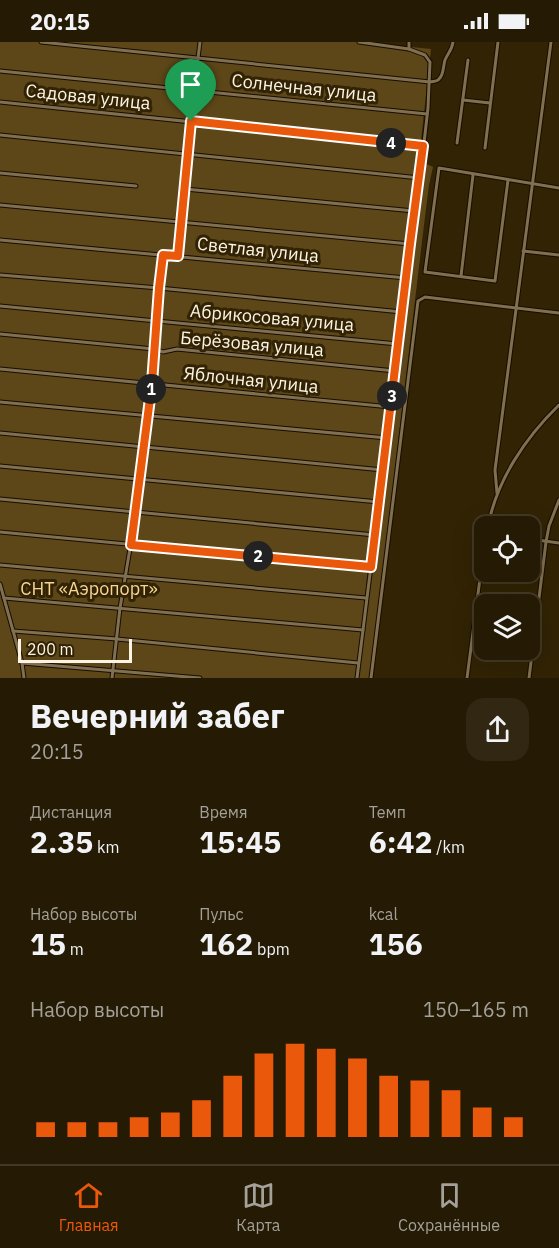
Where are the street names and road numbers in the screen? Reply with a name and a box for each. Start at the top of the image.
street label: Солнечная улица [231,68,378,107]
street label: Садовая улица [25,79,152,115]
street label: Светлая улица [196,232,321,267]
street label: Абрикосовая улица [189,299,355,336]
street label: Берёзовая улица [179,326,325,361]
street label: Яблочная улица [182,361,320,398]

